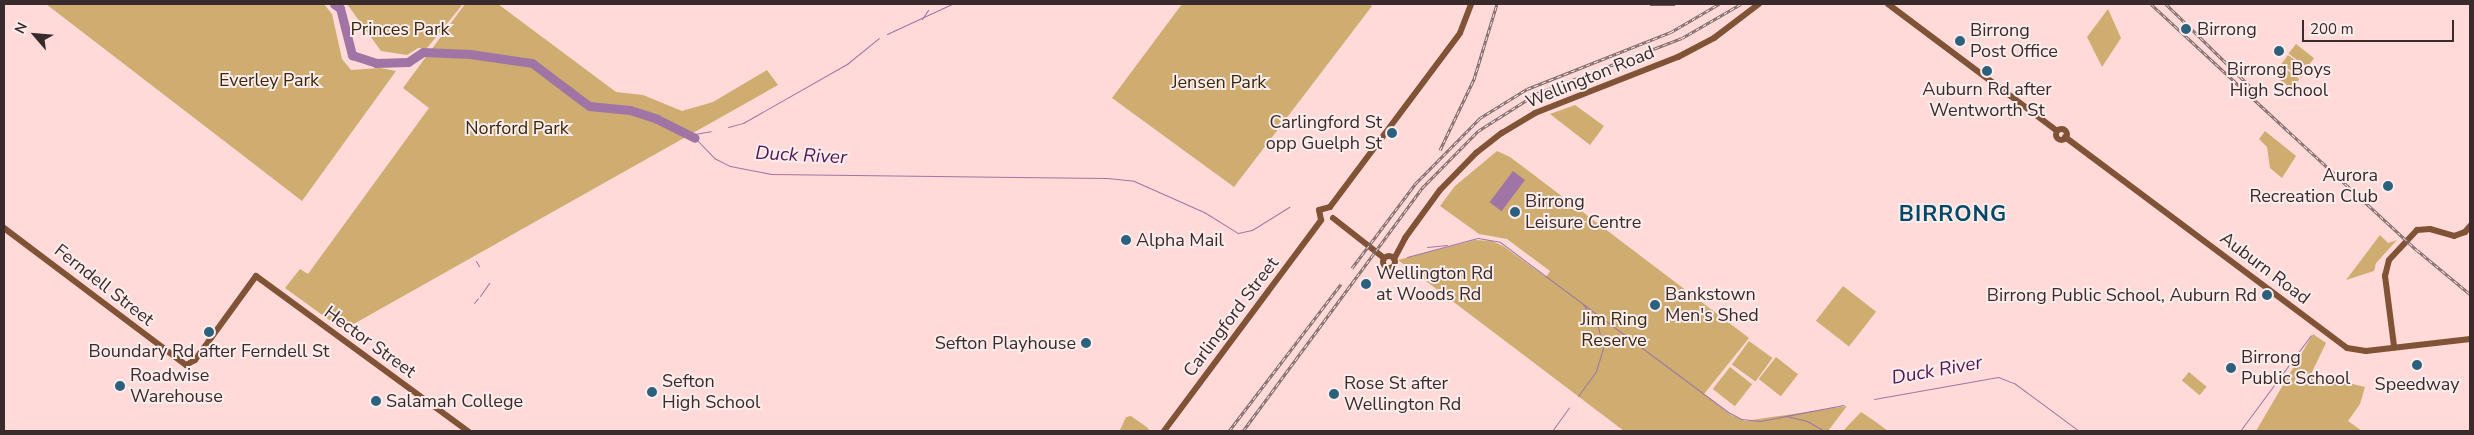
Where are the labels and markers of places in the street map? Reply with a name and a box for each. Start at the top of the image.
place label: Birrong [2197,18,2257,40]
place label: Birrong Post Office [1970,20,2058,62]
marker: Birrong [2179,22,2193,36]
marker: Birrong Post Office [1954,35,1966,47]
marker: Birrong Boys High School [2273,45,2285,57]
place label: Birrong Boys High School [2227,59,2331,102]
marker: Auburn Rd after Wentworth St [1981,65,1993,77]
place label: Auburn Rd after Wentworth St [1922,79,2052,122]
place label: Carlingford St opp Guelph St [1266,112,1382,154]
marker: Carlingford St opp Guelph St [1386,127,1398,139]
place label: Aurora Recreation Club [2249,165,2378,208]
marker: Aurora Recreation Club [2382,180,2394,192]
place label: Birrong Leisure Centre [1525,191,1641,233]
marker: Birrong Leisure Centre [1509,206,1521,218]
place label: Alpha Mail [1136,229,1224,251]
marker: Alpha Mail [1120,234,1132,246]
place label: Wellington Rd at Woods Rd [1376,263,1493,306]
marker: Wellington Rd at Woods Rd [1360,278,1372,290]
place label: Bankstown Men's Shed [1665,284,1759,326]
place label: Birrong Public School, Auburn Rd [1987,284,2257,306]
marker: Birrong Public School, Auburn Rd [2261,289,2273,301]
marker: Bankstown Men's Shed [1649,299,1661,311]
marker: Boundary Rd after Ferndell St [203,326,215,338]
place label: Sefton Playhouse [935,332,1076,354]
marker: Sefton Playhouse [1080,337,1092,349]
place label: Boundary Rd after Ferndell St [89,340,329,362]
place label: Birrong Public School [2241,347,2350,389]
marker: Speedway [2411,359,2423,371]
marker: Birrong Public School [2225,362,2237,374]
place label: Roadwise Warehouse [130,365,223,408]
place label: Sefton High School [662,371,760,414]
place label: Rose St after Wellington Rd [1344,373,1461,416]
place label: Speedway [2375,373,2459,395]
marker: Roadwise Warehouse [114,380,126,392]
marker: Sefton High School [646,386,658,398]
marker: Rose St after Wellington Rd [1328,388,1340,400]
place label: Salamah College [386,390,523,412]
marker: Salamah College [370,395,382,407]

